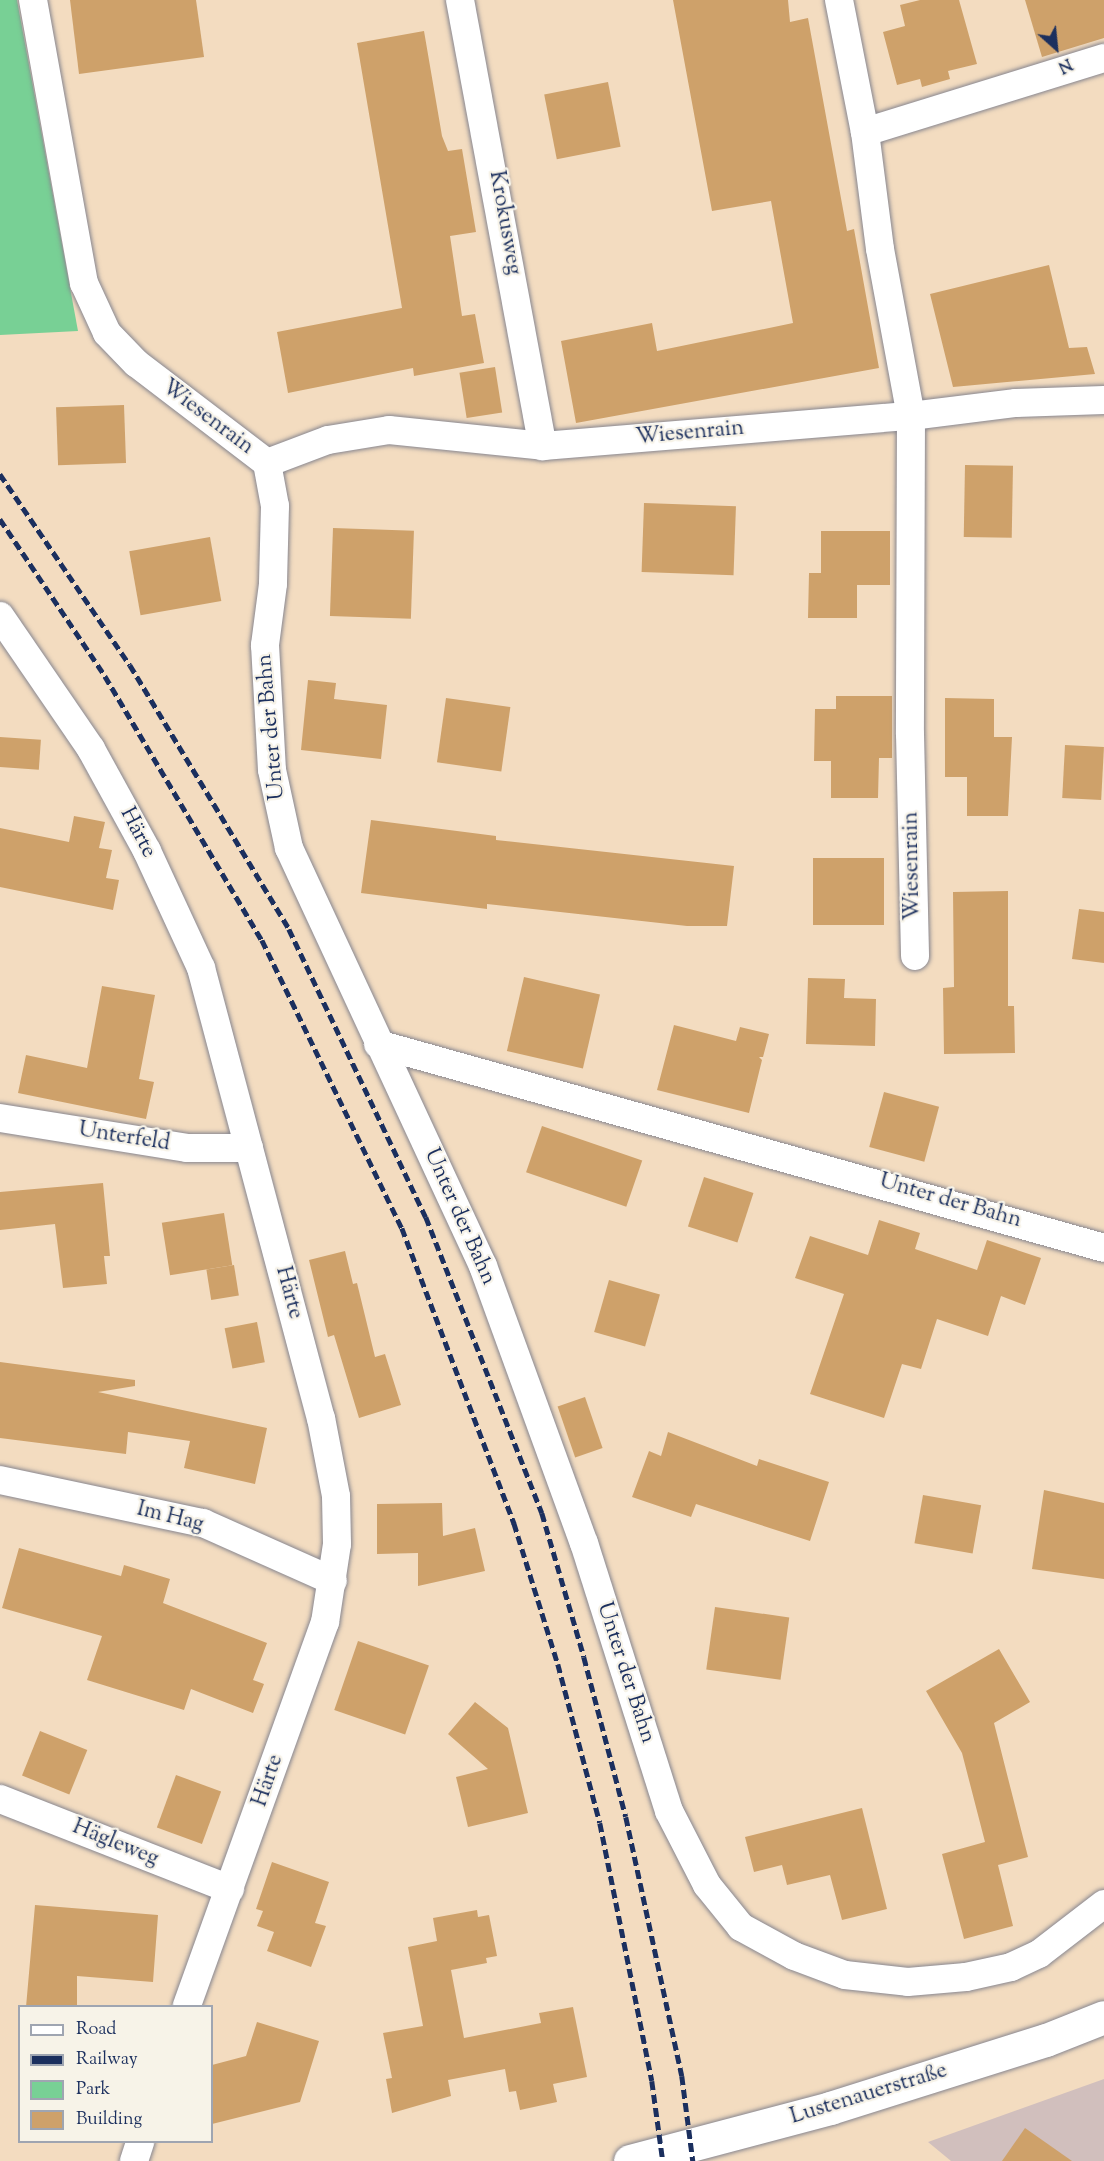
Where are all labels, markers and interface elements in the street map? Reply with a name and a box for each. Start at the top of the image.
north arrow [1026,18,1086,78]
text: N [1053,51,1075,78]
street label: Krokusweg [482,169,526,277]
street label: Wiesenrain [156,375,258,461]
street label: Wiesenrain [635,416,745,452]
street label: Unter der Bahn [252,653,292,801]
street label: Härte [113,803,161,863]
street label: Wiesenrain [899,811,927,921]
street label: Unterfeld [76,1118,172,1158]
street label: Unter der Bahn [417,1145,501,1289]
street label: Unter der Bahn [876,1169,1024,1235]
street label: Härte [268,1264,308,1322]
street label: Im Hag [134,1497,206,1539]
street label: Unter der Bahn [590,1599,660,1747]
street label: Härte [248,1752,290,1810]
street label: Hägleweg [68,1815,162,1873]
legend [18,2005,213,2143]
text: Road [76,2017,116,2043]
text: Railway [76,2047,138,2073]
street label: Lustenauerstraße [787,2059,951,2131]
text: Park [76,2077,110,2103]
text: Building [76,2107,142,2133]

